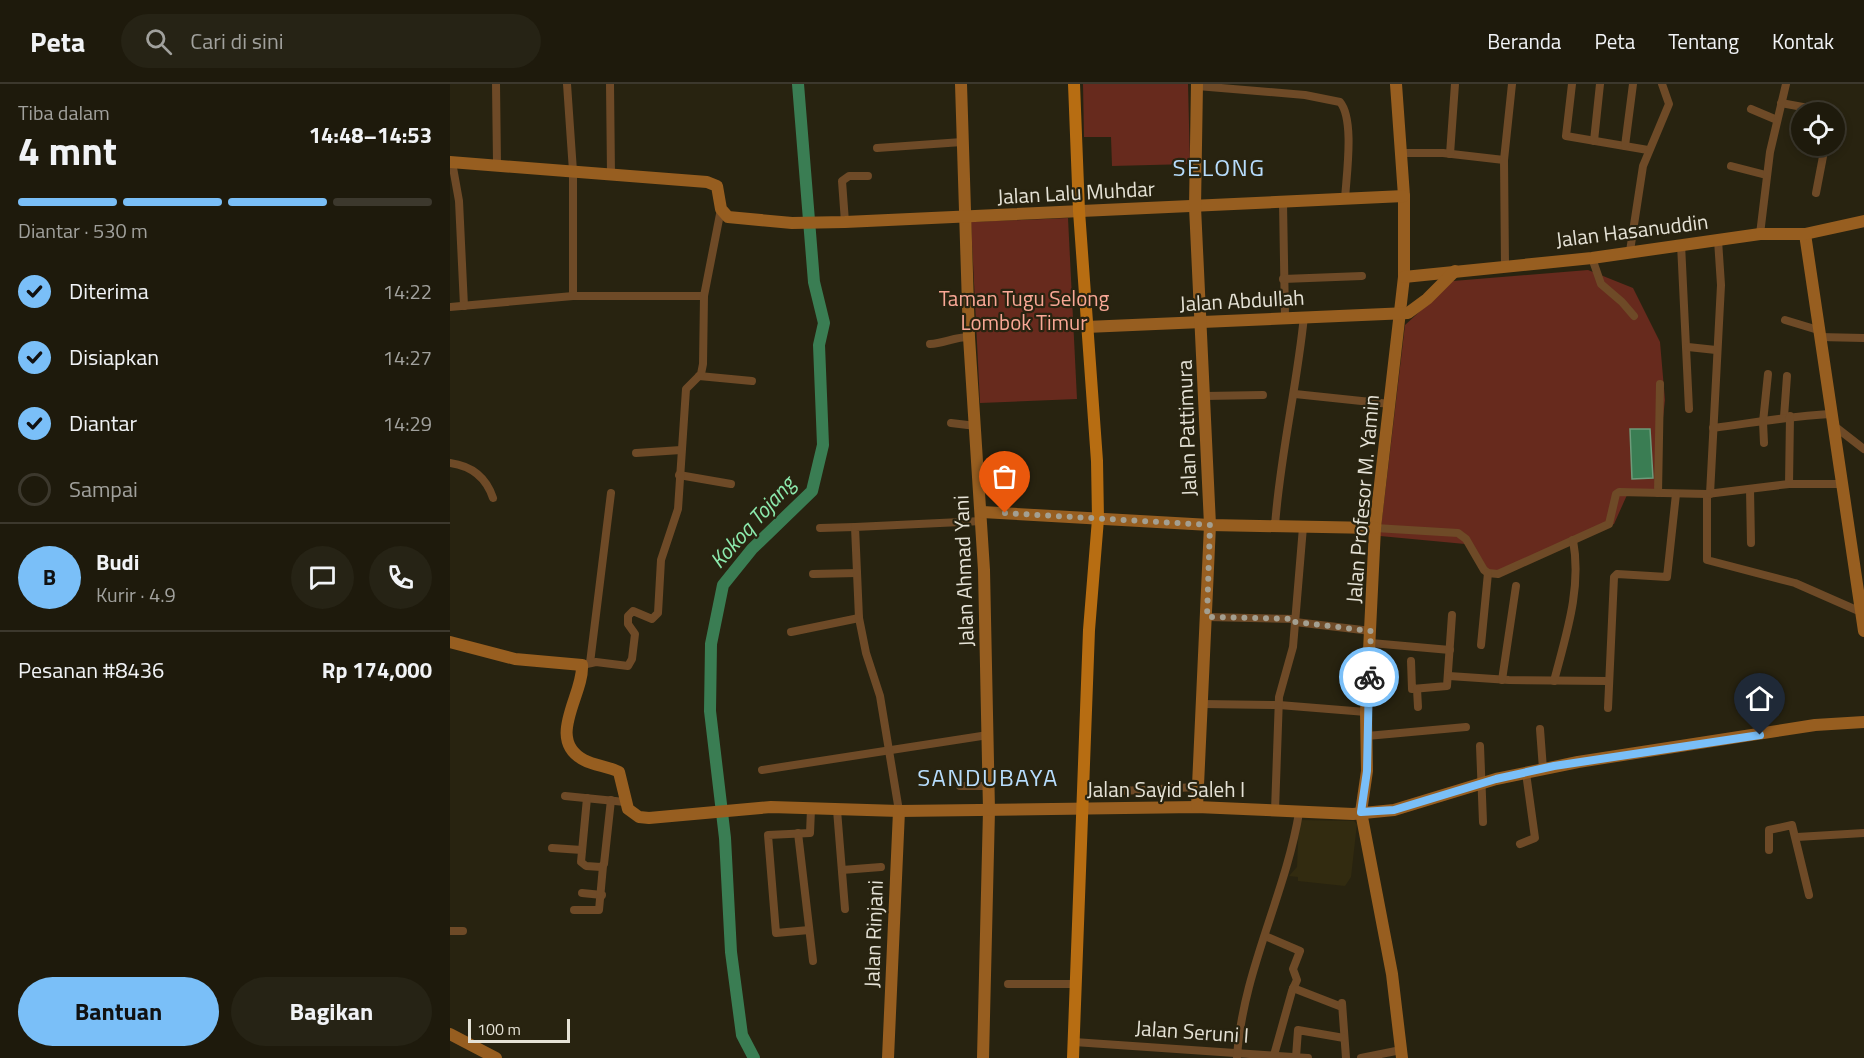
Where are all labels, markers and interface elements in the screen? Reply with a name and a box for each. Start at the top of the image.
search box [121,14,541,68]
text: Peta [30,20,85,63]
text: Cari di sini [190,24,284,58]
icon: search [142,25,175,58]
text: Beranda [1487,25,1561,57]
text: Peta [1594,25,1635,57]
text: Tentang [1668,25,1739,57]
text: Kontak [1772,25,1834,57]
text: Tiba dalam [18,97,110,128]
map controls [1791,102,1845,156]
button: locate [1791,102,1845,156]
text: 14:48–14:53 [309,118,432,152]
text: 4 mnt [18,121,117,180]
district label: SELONG [1172,149,1266,185]
street label: Jalan Lalu Muhdar [996,172,1156,212]
street label: Jalan Hasanuddin [1554,205,1710,255]
text: Diantar · 530 m [18,215,148,246]
text: Diterima [69,274,149,308]
icon: check [18,275,51,308]
text: 14:22 [383,276,432,307]
street label: Jalan Abdullah [1179,281,1305,319]
park label: Taman Tugu Selong Lombok Timur [939,282,1110,338]
text: Disiapkan [69,340,159,374]
icon: check [18,341,51,374]
text: 14:27 [383,342,432,373]
street label: Jalan Pattimura [1168,359,1204,497]
street label: Jalan Profesor M. Yamin [1337,393,1387,605]
text: Diantar [69,406,137,440]
icon: check [18,407,51,440]
text: 14:29 [383,408,432,439]
pin [979,451,1030,513]
icon: bag [988,460,1021,493]
water label: Kokoq Tojang [701,466,805,576]
text: Sampai [69,472,138,506]
street label: Jalan Ahmad Yani [944,495,982,647]
text: Budi [96,545,139,579]
button: chat [291,546,354,609]
button: phone [369,546,432,609]
text: B [43,560,56,594]
text: Kurir · 4.9 [96,579,176,610]
courier [1339,647,1399,707]
text: Pesanan #8436 [18,653,164,687]
text: Rp 174,000 [322,653,432,687]
icon: bike [1353,661,1386,694]
pin [1734,673,1785,735]
icon: home [1743,682,1776,715]
district label: SANDUBAYA [917,759,1059,795]
street label: Jalan Sayid Saleh I [1087,773,1245,805]
street label: Jalan Rinjani [855,880,891,988]
button: Bantuan [18,977,219,1046]
button: Bagikan [231,977,432,1046]
street label: Jalan Seruni I [1134,1011,1250,1051]
scale bar [468,1016,570,1044]
text: 100 m [477,1017,521,1041]

